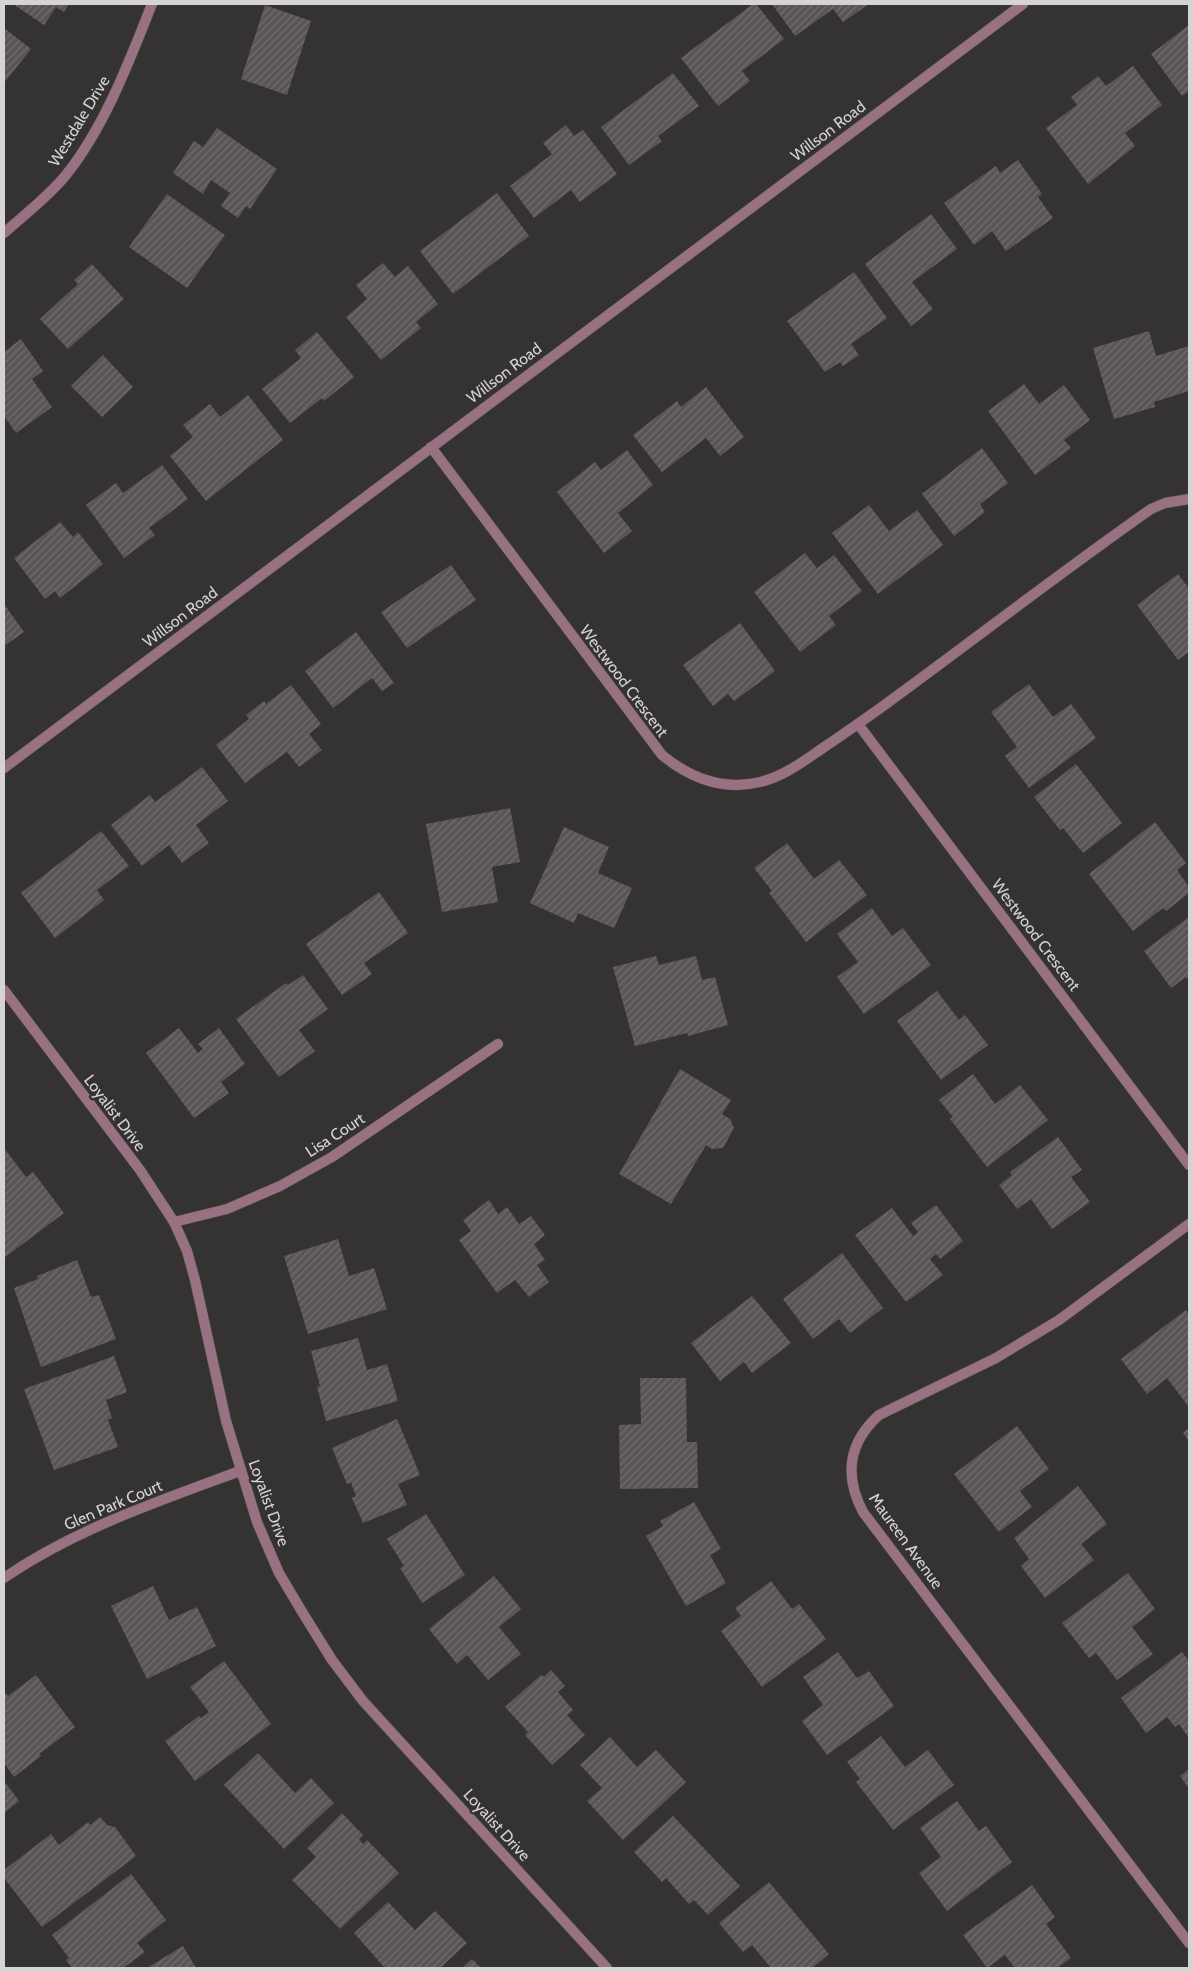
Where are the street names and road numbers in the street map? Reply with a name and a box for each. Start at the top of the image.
street label: Westdale Drive [44,72,114,170]
street label: Willson Road [787,97,869,165]
street label: Willson Road [463,339,545,407]
street label: Willson Road [139,583,221,651]
street label: Westwood Crescent [576,621,673,741]
street label: Westwood Crescent [988,875,1085,995]
street label: Loyalist Drive [80,1071,150,1155]
street label: Lisa Court [302,1109,369,1161]
street label: Loyalist Drive [245,1457,293,1549]
street label: Glen Park Court [61,1476,165,1534]
street label: Maureen Avenue [865,1490,947,1592]
street label: Loyalist Drive [460,1785,534,1865]

